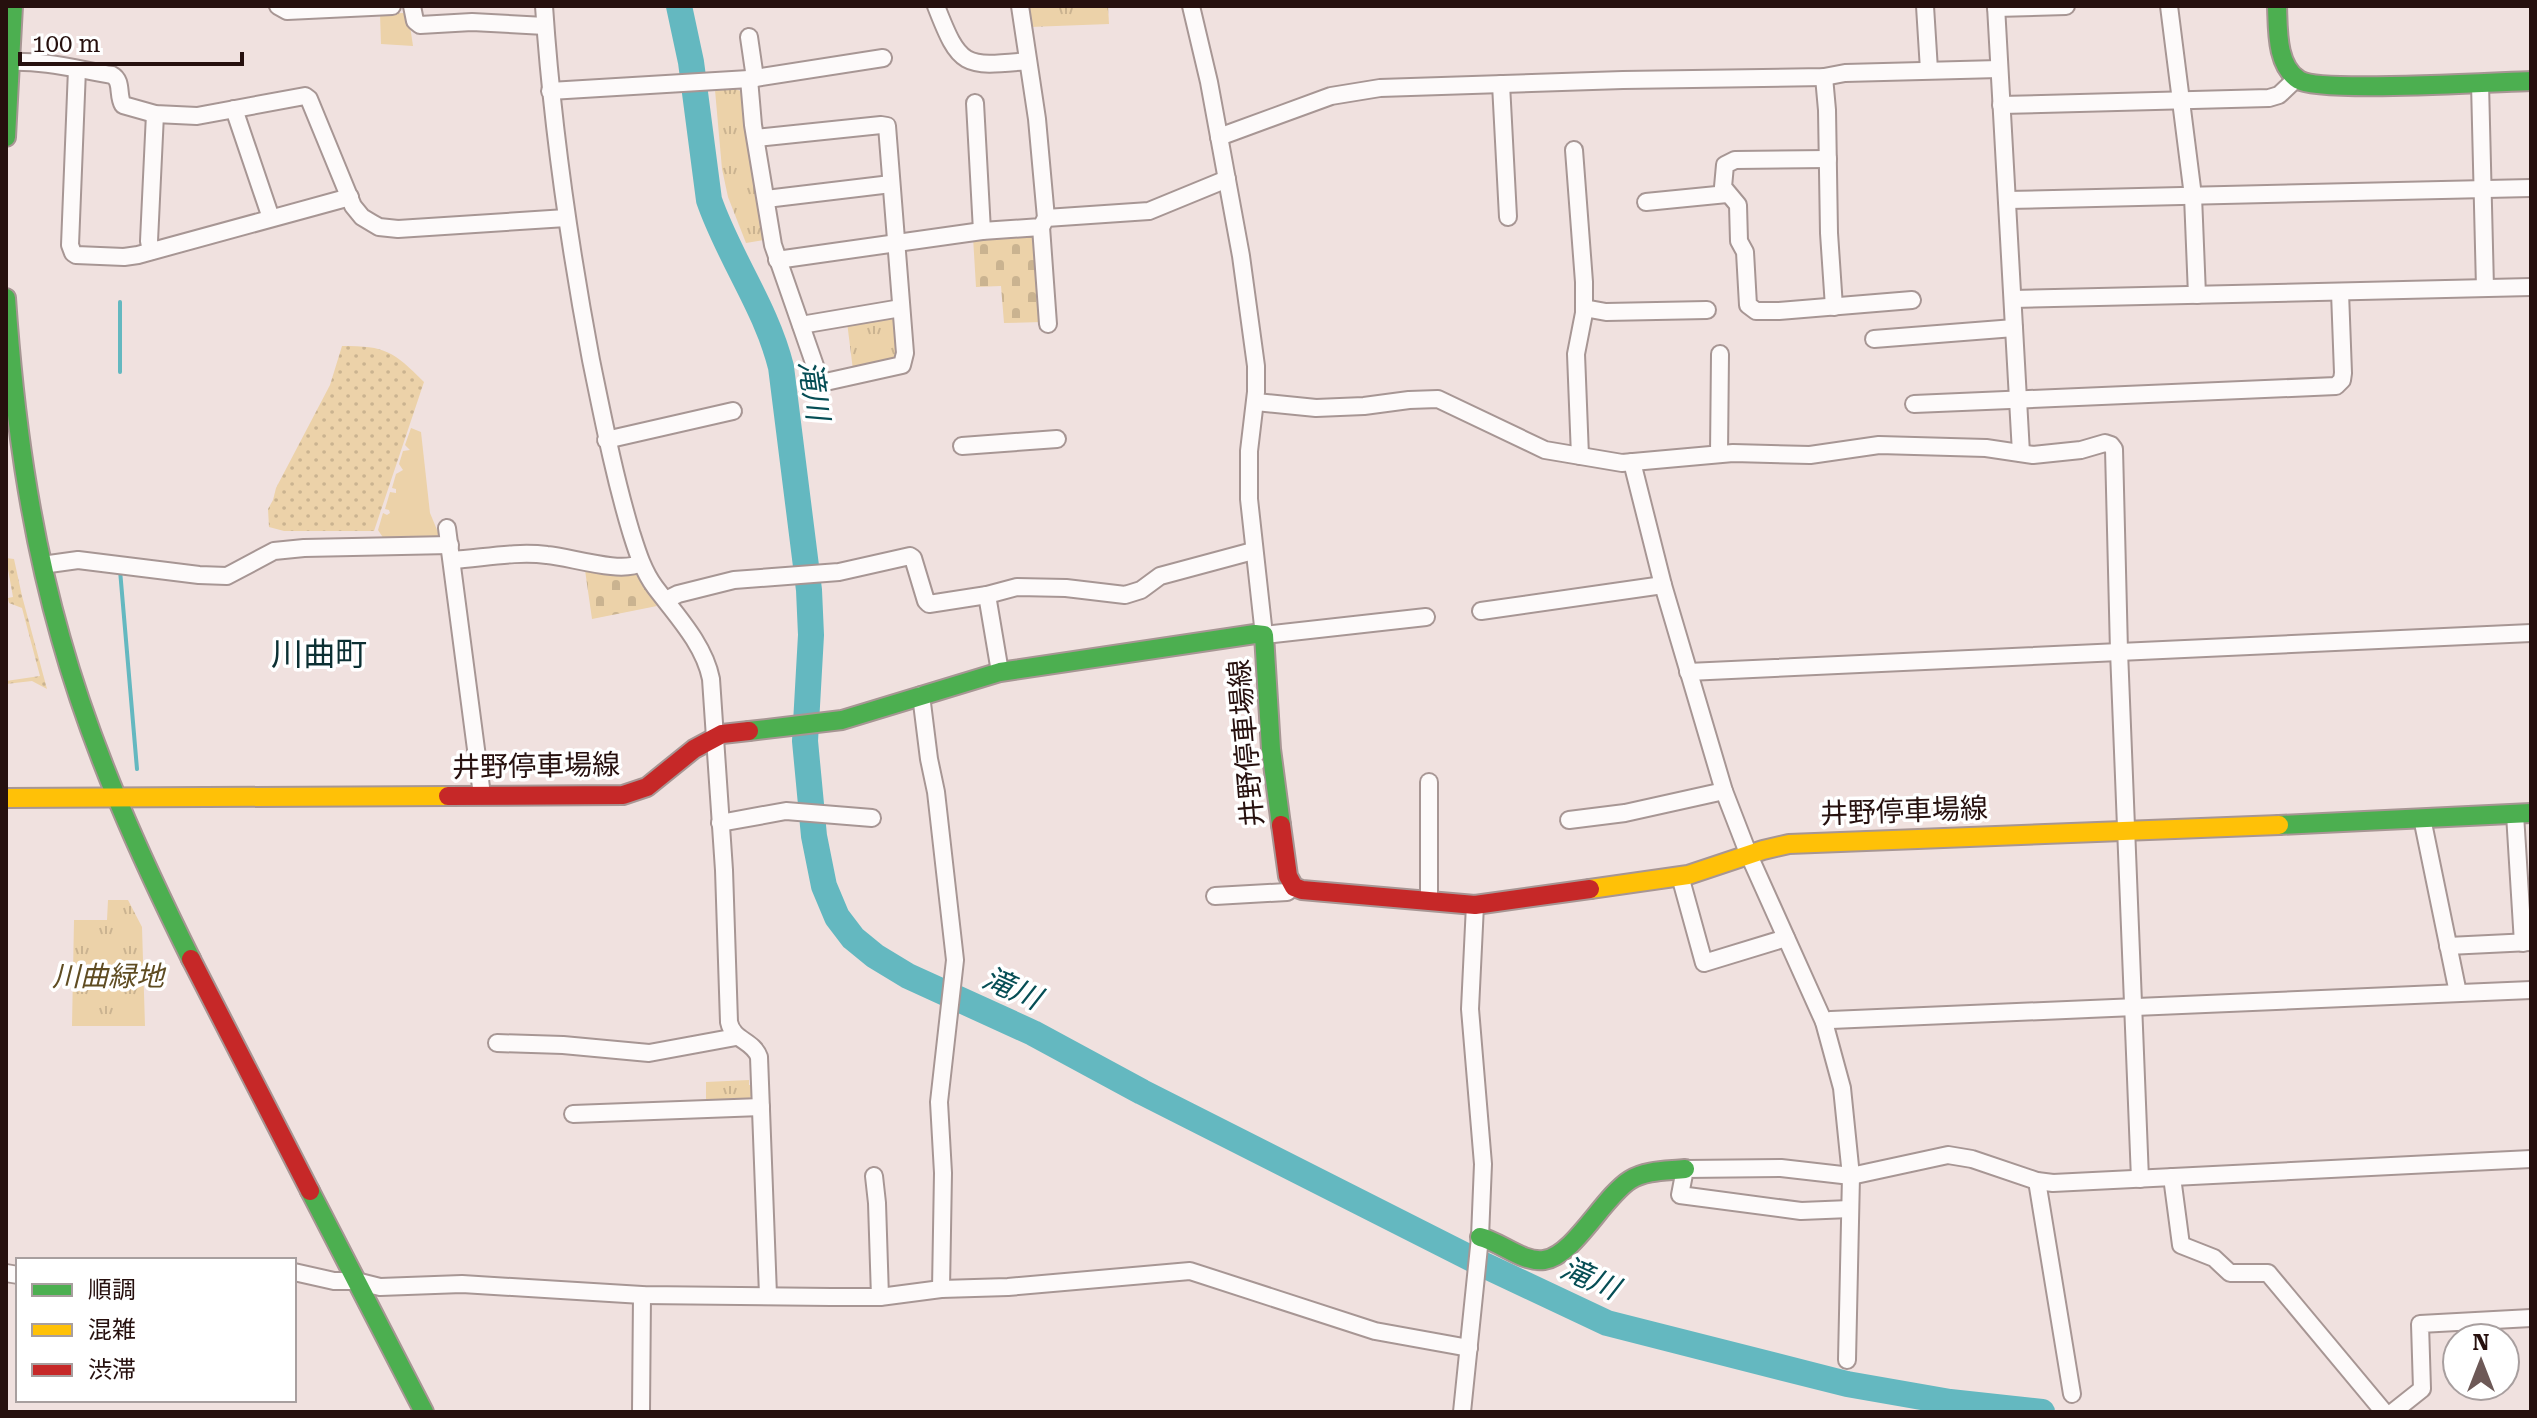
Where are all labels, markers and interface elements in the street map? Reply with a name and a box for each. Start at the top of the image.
scale bar [20,16,242,66]
text: 100 m [32,30,100,58]
water label: 滝川 [792,358,836,425]
district label: 川曲町 [271,635,367,673]
street label: 井野停車場線 [1222,658,1270,828]
street label: 井野停車場線 [452,748,620,784]
street label: 井野停車場線 [1819,792,1989,830]
park label: 川曲緑地 [52,960,167,993]
water label: 滝川 [977,960,1049,1017]
water label: 滝川 [1555,1250,1627,1307]
legend [16,1258,296,1402]
text: 順調 [88,1276,136,1304]
text: 混雑 [88,1316,136,1344]
north arrow [2441,1322,2521,1402]
text: N [2473,1330,2490,1355]
text: 渋滞 [88,1356,136,1384]

